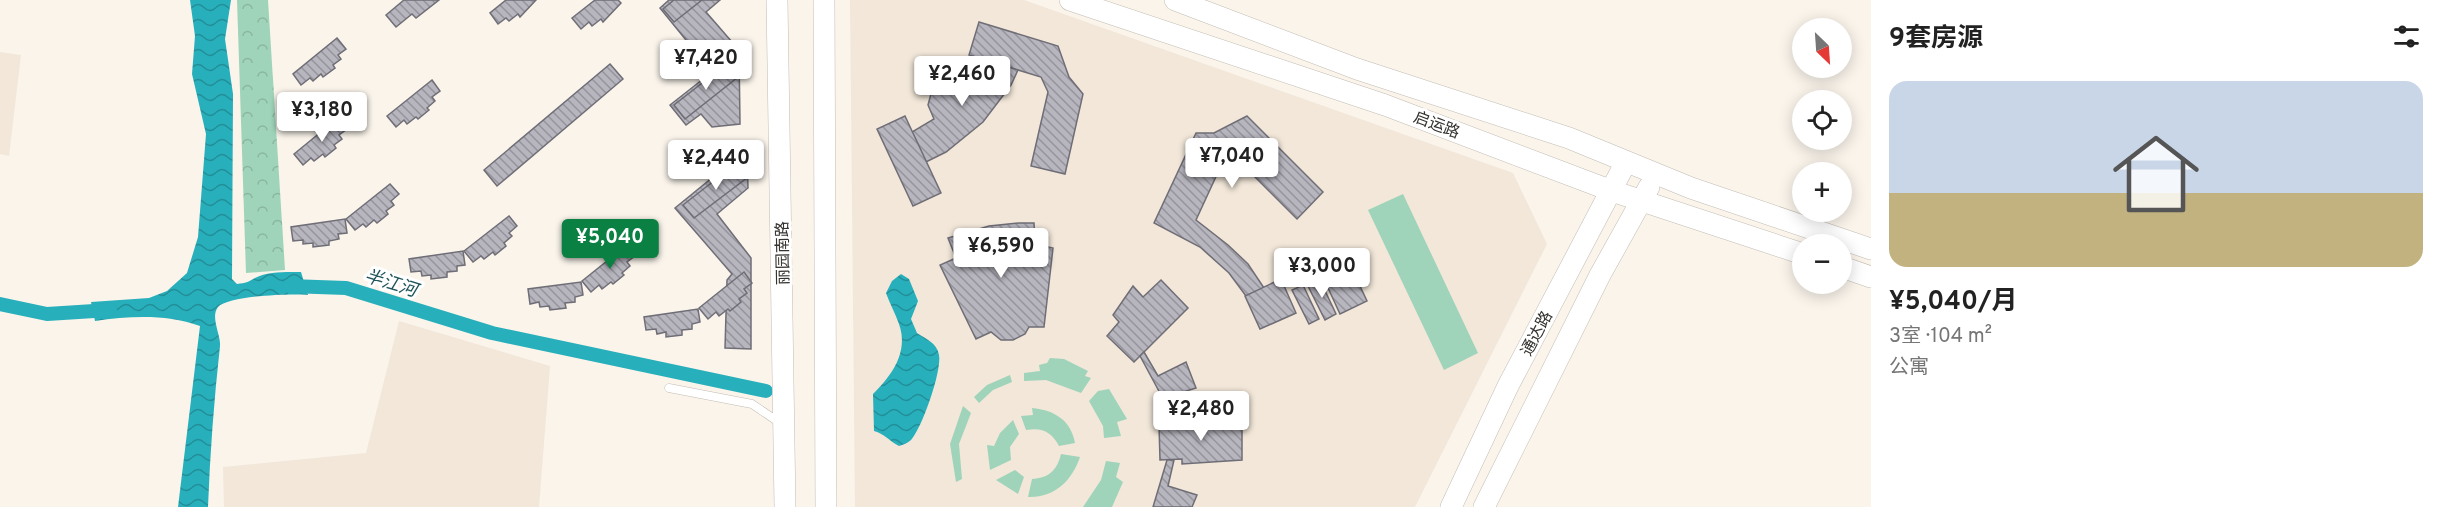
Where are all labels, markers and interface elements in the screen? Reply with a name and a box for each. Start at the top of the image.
north arrow [1792,18,1852,78]
map controls [1792,18,1852,294]
icon: filters [2390,20,2423,53]
text: 9套房源 [1889,23,1983,56]
pin: ¥7,420 [657,40,755,91]
text: ¥7,420 [674,46,738,72]
pin: ¥2,460 [913,56,1011,107]
text: ¥2,460 [928,62,996,88]
button: locate [1792,90,1852,150]
pin: ¥3,180 [273,92,371,143]
text: ¥3,180 [291,98,353,124]
street label: 启运路 [1410,108,1462,144]
icon: home [2102,120,2210,228]
pin: ¥7,040 [1183,138,1281,189]
pin: ¥2,440 [667,140,765,191]
text: ¥7,040 [1199,144,1265,170]
text: ¥2,440 [682,146,750,172]
button: + [1792,162,1852,222]
pin: ¥5,040 [561,219,659,270]
street label: 丽园南路 [773,221,795,285]
text: ¥5,040 [576,225,644,251]
pin: ¥6,590 [952,228,1050,279]
text: ¥6,590 [967,234,1035,260]
button: − [1792,234,1852,294]
pin: ¥3,000 [1273,248,1371,299]
text: ¥3,000 [1288,254,1356,280]
water label: 半江河 [361,266,423,304]
text: ¥5,040/月 [1889,286,2018,319]
street label: 通达路 [1518,308,1558,360]
text: 3室 · 104 m² [1889,324,1992,350]
text: 公寓 [1889,355,1929,381]
pin: ¥2,480 [1152,391,1250,442]
text: ¥2,480 [1167,397,1235,423]

